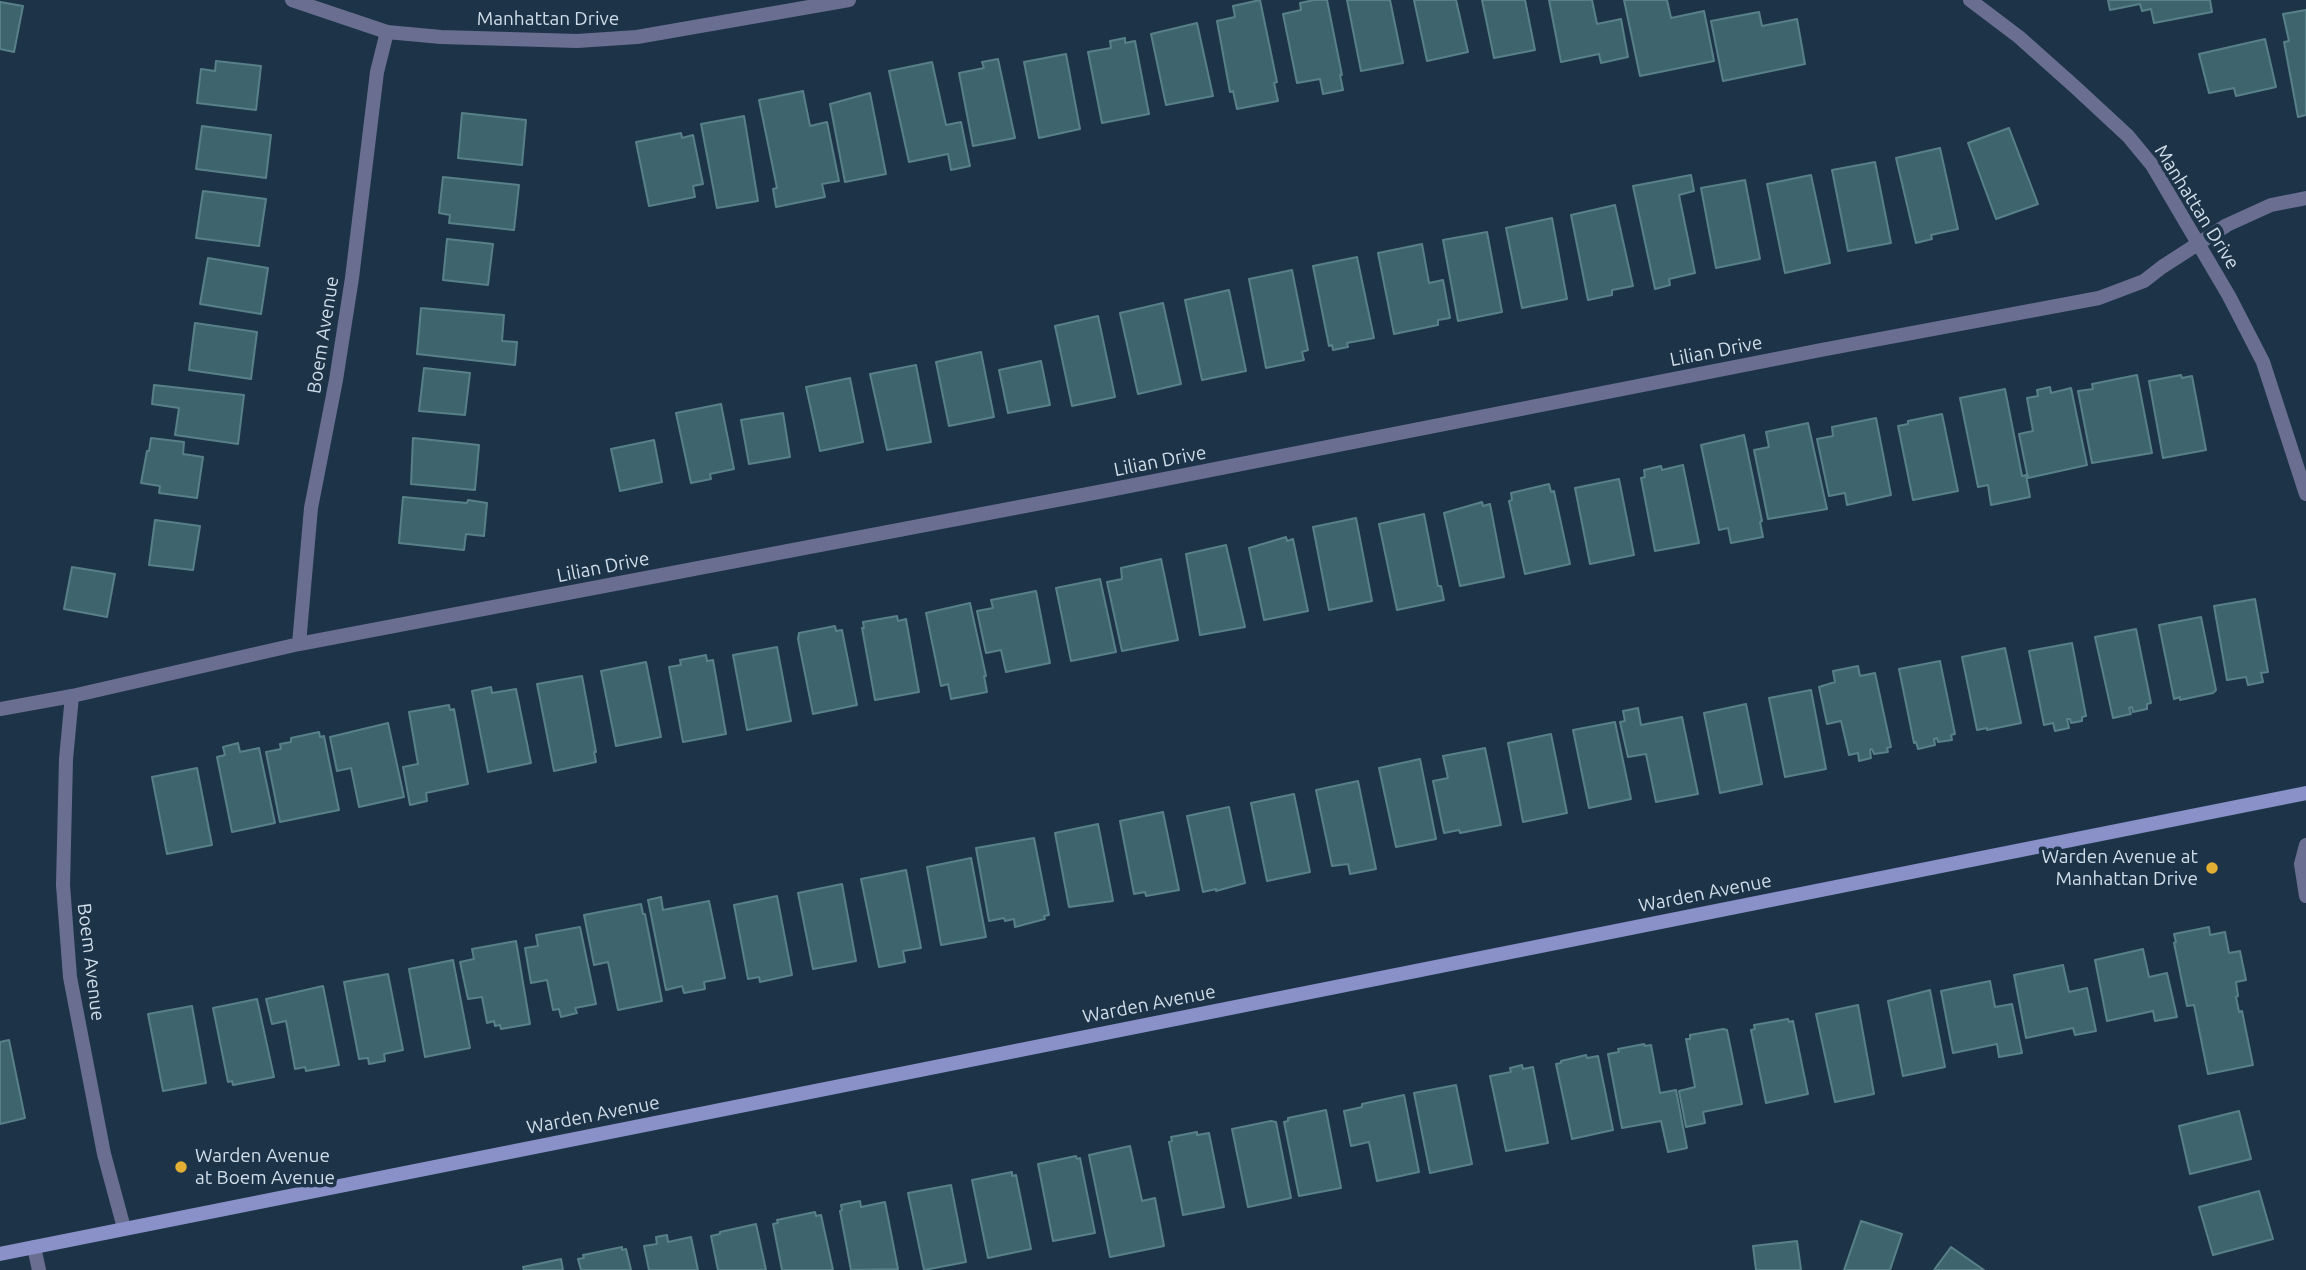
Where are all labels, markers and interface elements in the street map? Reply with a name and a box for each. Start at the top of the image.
street label: Manhattan Drive [477,8,619,30]
street label: Manhattan Drive [2150,141,2244,273]
street label: Boem Avenue [302,275,344,395]
street label: Lilian Drive [1668,331,1764,371]
street label: Lilian Drive [1112,441,1208,481]
street label: Lilian Drive [555,547,651,587]
place label: Warden Avenue at Manhattan Drive [2041,846,2198,890]
marker: Warden Avenue at Manhattan Drive [2204,860,2220,876]
street label: Warden Avenue [1637,869,1773,917]
street label: Boem Avenue [72,902,110,1022]
street label: Warden Avenue [1081,980,1217,1028]
street label: Warden Avenue [525,1091,661,1139]
place label: Warden Avenue at Boem Avenue [195,1145,335,1189]
marker: Warden Avenue at Boem Avenue [173,1159,189,1175]

